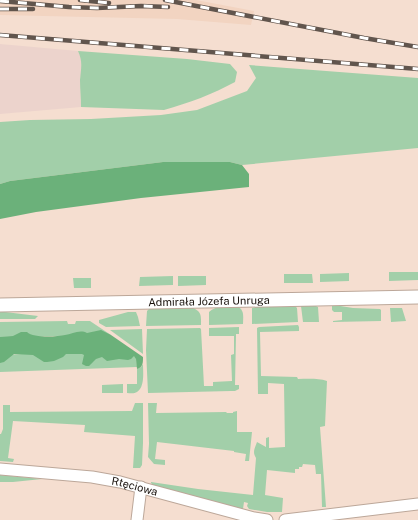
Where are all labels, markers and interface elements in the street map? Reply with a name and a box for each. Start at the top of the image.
street label: Admirała Józefa Unruga [148,294,270,308]
street label: Rtęciowa [111,475,159,498]

